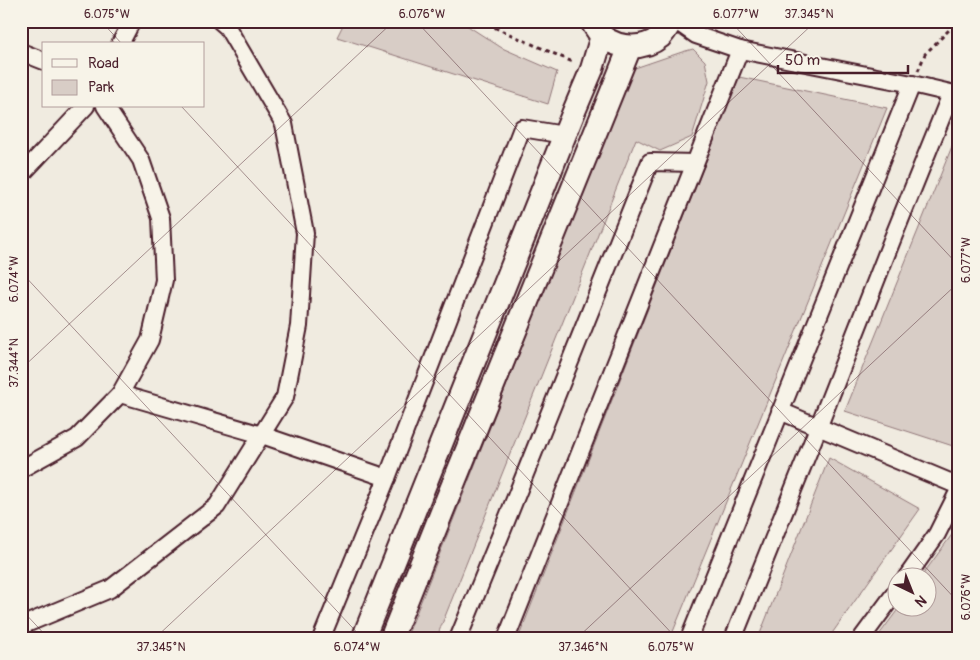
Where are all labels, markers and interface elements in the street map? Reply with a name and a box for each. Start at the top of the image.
text: 6.075°W [84,7,130,22]
text: 6.076°W [399,7,445,22]
text: 6.077°W [713,7,759,22]
text: 37.345°N [784,7,834,22]
legend [42,42,205,108]
scale bar [778,42,908,74]
text: 50 m [785,51,820,70]
text: Road [88,54,119,73]
text: Park [88,78,115,97]
text: 6.077°W [959,237,974,283]
text: 6.074°W [7,256,22,302]
text: 37.344°N [7,338,22,388]
north arrow [888,568,938,618]
text: 6.076°W [959,574,974,620]
text: N [911,592,930,611]
text: 37.345°N [136,640,186,655]
text: 6.074°W [334,640,380,655]
text: 37.346°N [558,640,608,655]
text: 6.075°W [648,640,694,655]

